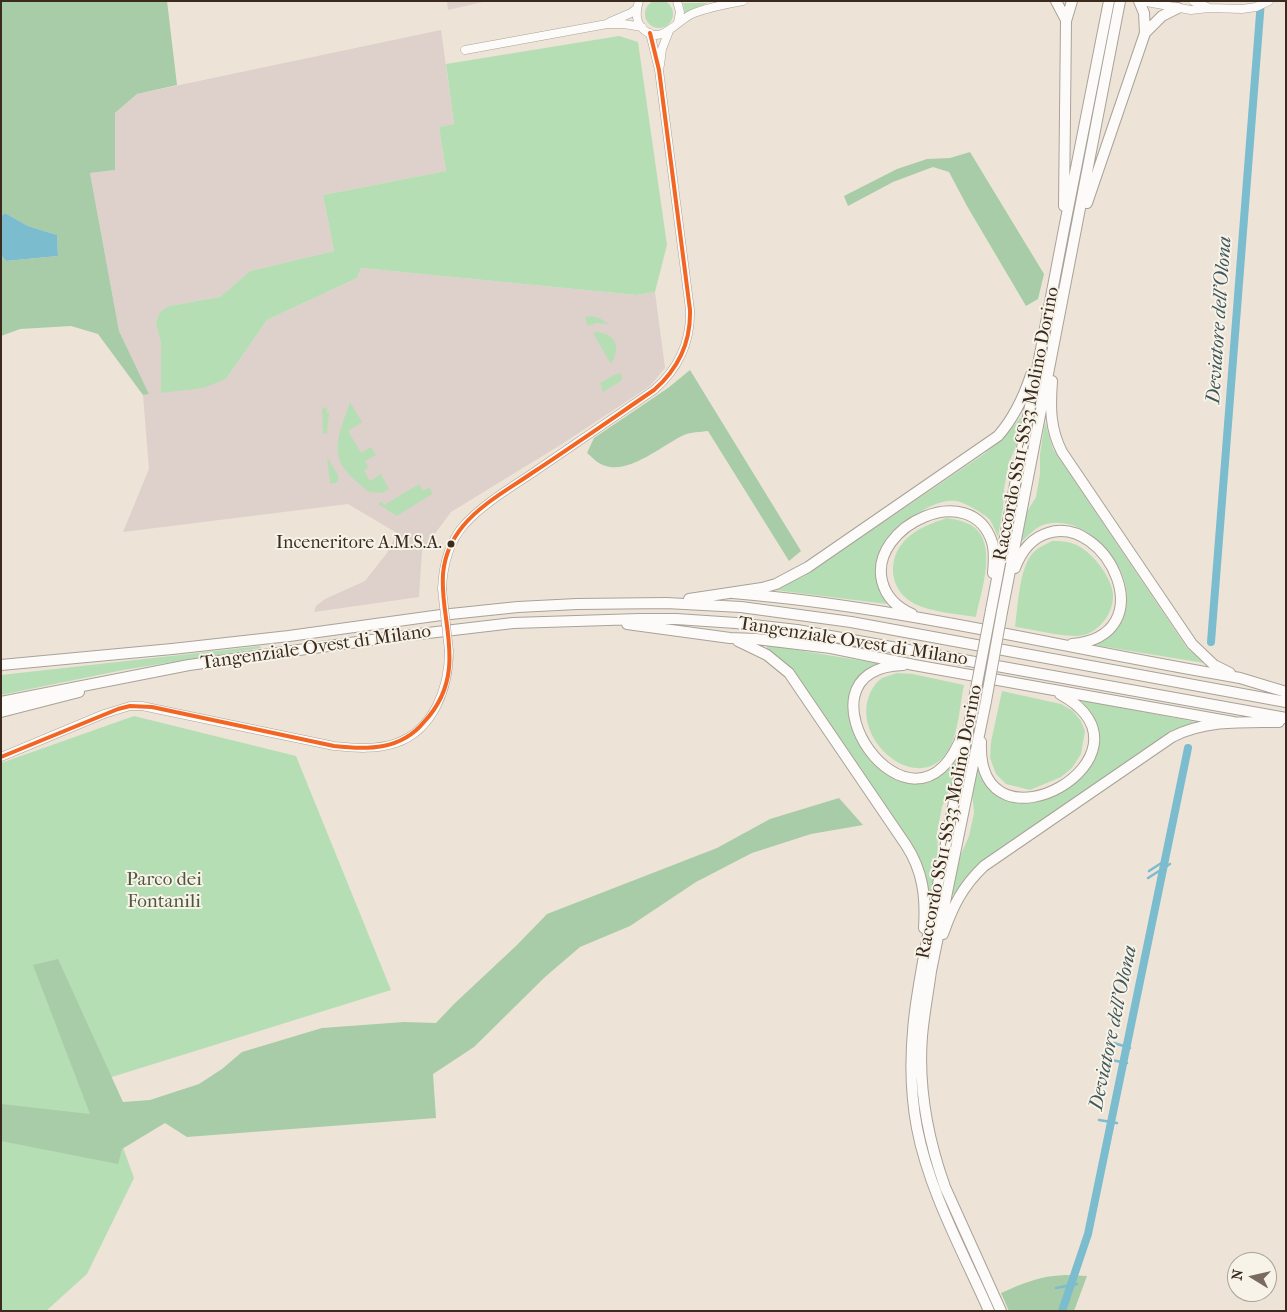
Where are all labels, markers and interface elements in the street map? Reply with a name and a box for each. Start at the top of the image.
water label: Deviatore dell'Olona [1202,236,1238,404]
street label: Raccordo SS11-SS33 Molino Dorino [989,285,1065,563]
place label: Inceneritore A.M.S.A. [276,533,442,555]
marker: Inceneritore A.M.S.A. [446,539,456,549]
street label: Tangenziale Ovest di Milano [737,613,969,671]
street label: Tangenziale Ovest di Milano [200,621,432,675]
street label: Raccordo SS11-SS33 Molino Dorino [912,683,988,961]
park label: Parco dei Fontanili [126,869,202,913]
water label: Deviatore dell'Olona [1085,943,1143,1113]
north arrow [1227,1252,1277,1302]
text: N [1228,1268,1247,1281]

